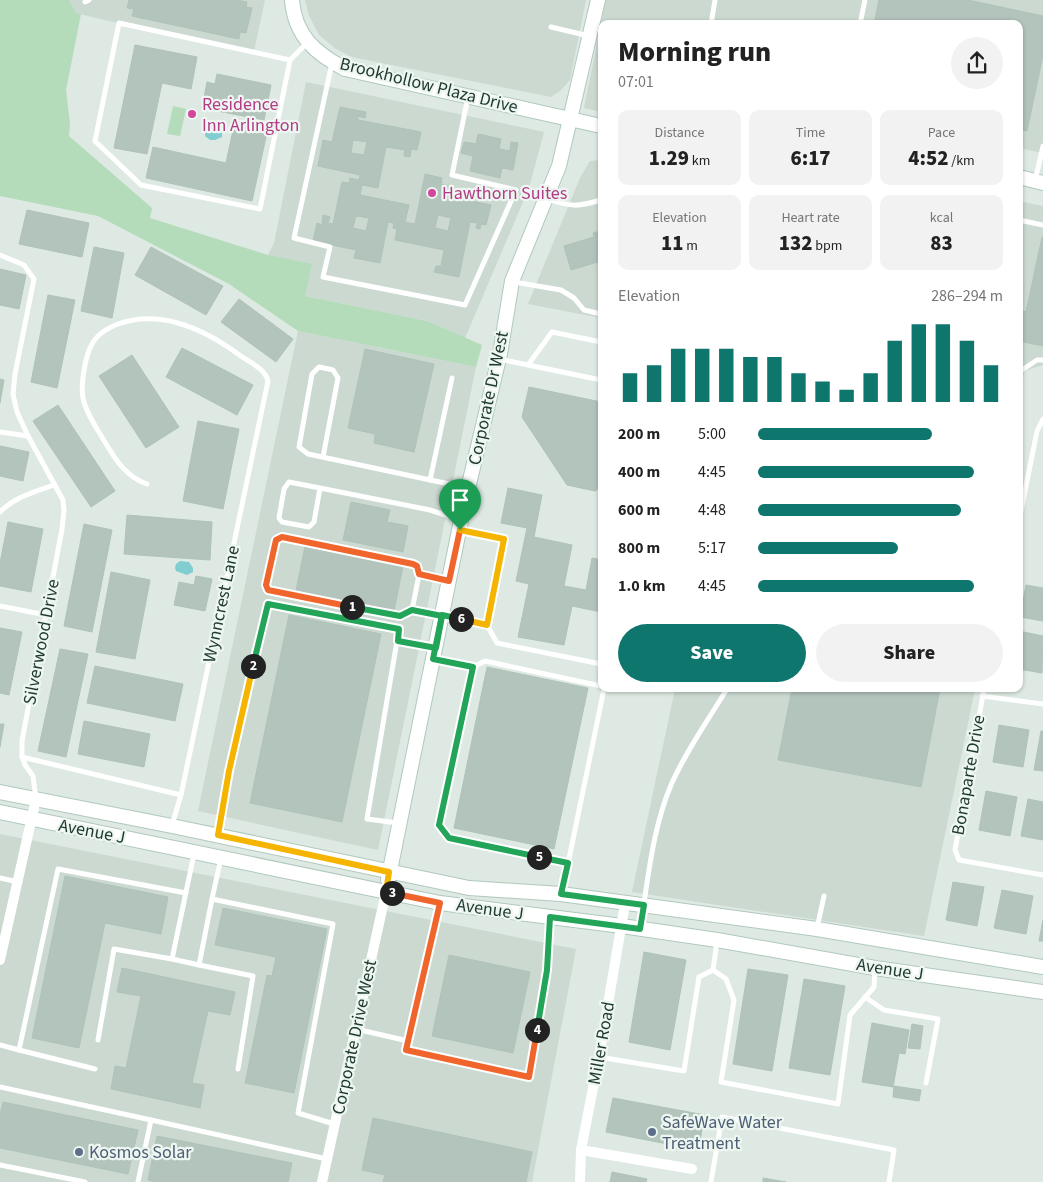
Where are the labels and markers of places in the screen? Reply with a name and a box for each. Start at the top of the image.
place label: Residence Inn Arlington [202,92,299,138]
marker: Residence Inn Arlington [186,108,198,120]
place label: Hawthorn Suites [442,181,567,206]
marker: Hawthorn Suites [426,187,438,199]
pin [439,479,481,530]
pin: 1 [340,594,364,620]
pin: 6 [448,606,474,632]
pin: 2 [240,654,266,678]
pin: 5 [526,844,552,870]
pin: 3 [380,880,404,906]
pin: 4 [524,1018,550,1042]
place label: SafeWave Water Treatment [662,1110,783,1156]
marker: SafeWave Water Treatment [646,1126,658,1138]
place label: Kosmos Solar [89,1140,192,1165]
marker: Kosmos Solar [73,1146,85,1158]

